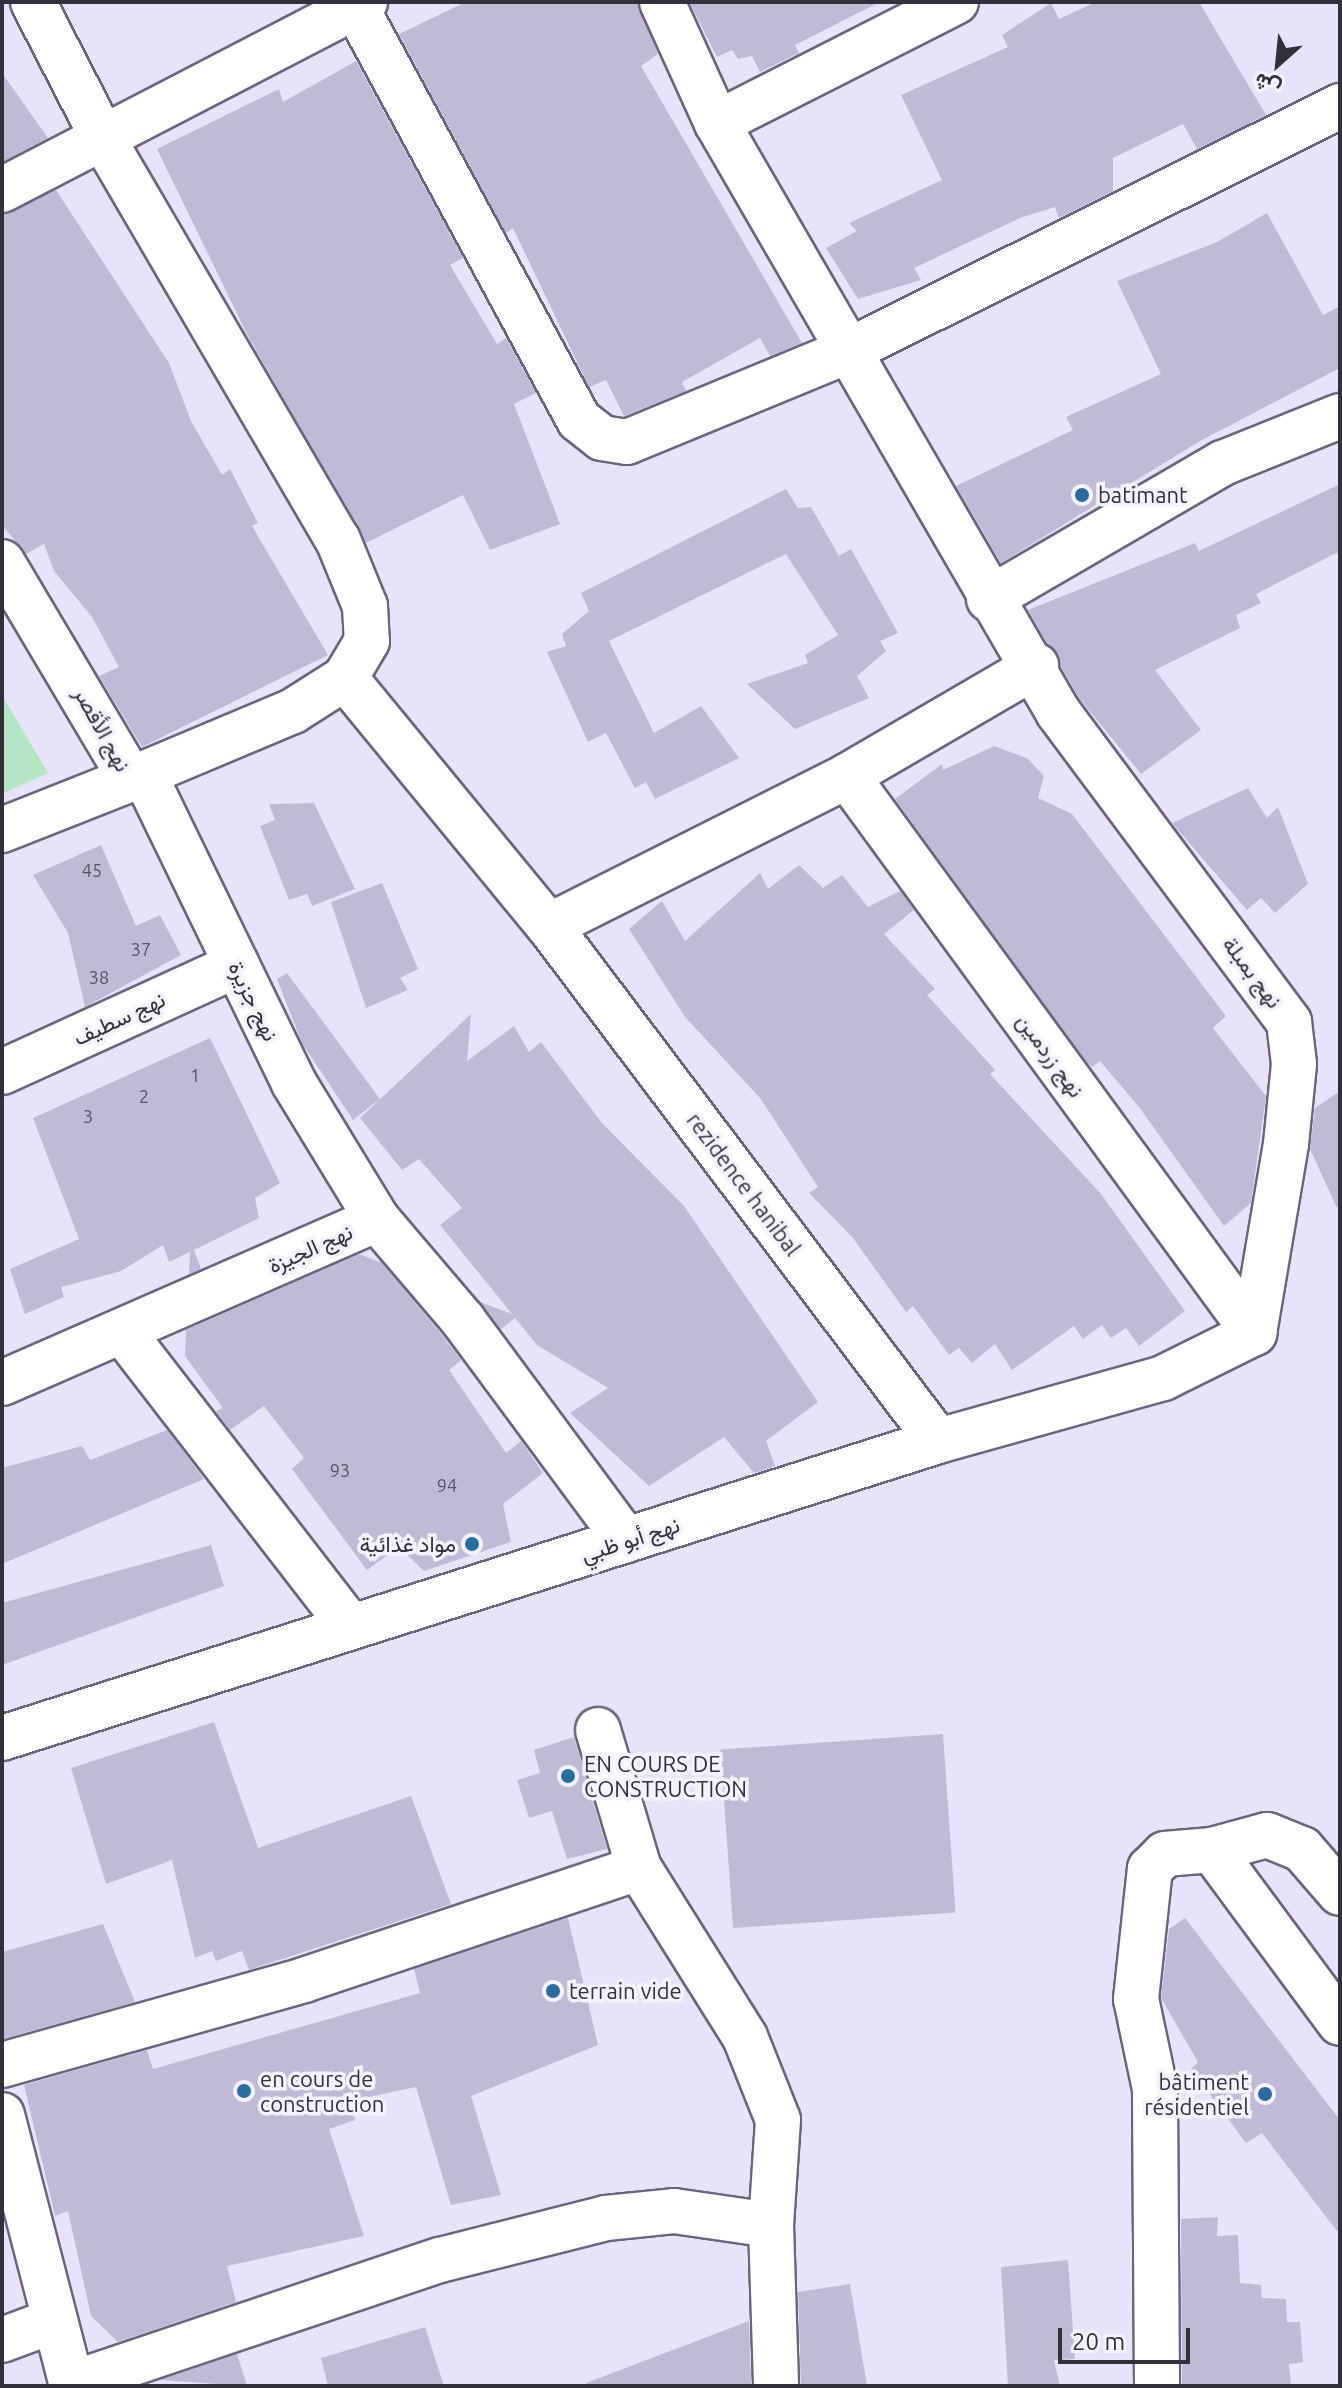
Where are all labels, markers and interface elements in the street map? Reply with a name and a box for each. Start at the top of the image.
north arrow [1238,24,1318,104]
text: ش [1249,69,1284,103]
place label: batimant [1098,482,1188,508]
marker: batimant [1073,486,1091,504]
street label: نهج الأقصر [69,682,137,776]
house number: 45 [82,859,102,881]
street label: نهج بمبلة [1218,931,1288,1013]
house number: 37 [131,938,151,960]
street label: نهج جزيرة [223,957,285,1045]
house number: 38 [89,966,109,988]
street label: نهج سطيف [69,985,169,1051]
street label: نهج زردمين [1012,1008,1090,1102]
house number: 1 [190,1064,200,1086]
house number: 2 [139,1085,149,1107]
house number: 3 [83,1105,93,1127]
street label: rezidence hanibal [682,1107,806,1261]
street label: نهج الجيزة [264,1218,356,1278]
house number: 93 [330,1459,350,1481]
house number: 94 [437,1474,457,1496]
street label: نهج أبو ظبي [577,1511,683,1567]
place label: مواد غذائية [359,1531,456,1557]
marker: مواد غذائية [463,1535,481,1553]
place label: EN COURS DE CONSTRUCTION [584,1750,747,1802]
marker: EN COURS DE CONSTRUCTION [559,1767,577,1785]
place label: terrain vide [569,1978,682,2004]
marker: terrain vide [544,1982,562,2000]
place label: en cours de construction [260,2065,384,2116]
place label: bâtiment résidentiel [1144,2068,1249,2120]
marker: en cours de construction [235,2082,253,2100]
marker: bâtiment résidentiel [1256,2085,1274,2103]
scale bar [1062,2312,1194,2362]
text: 20 m [1072,2328,1125,2355]

